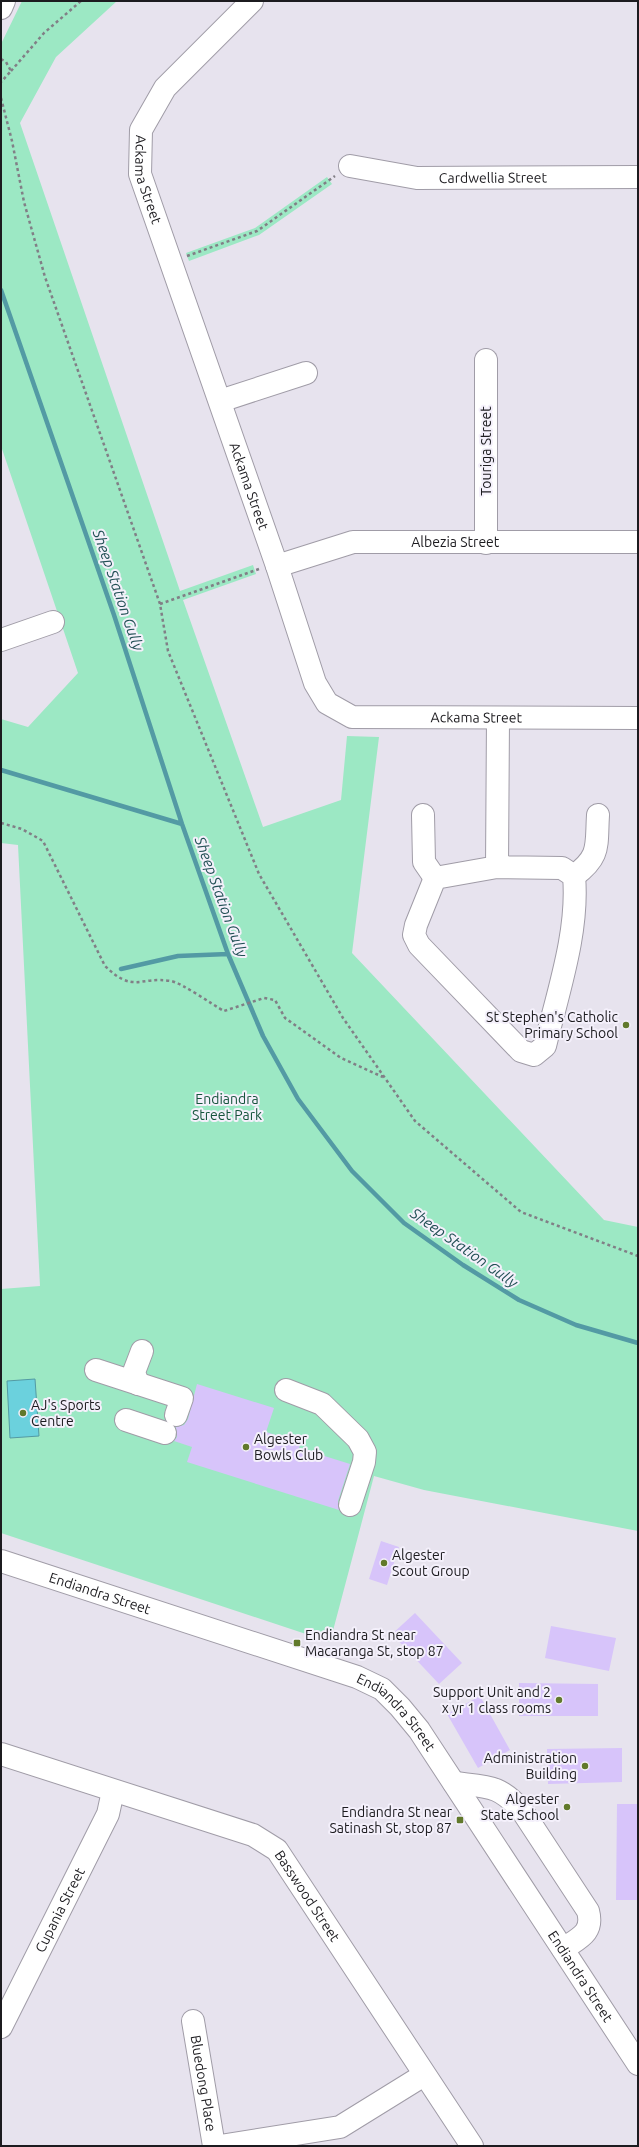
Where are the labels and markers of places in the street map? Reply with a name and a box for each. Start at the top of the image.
place label: St Stephen's Catholic Primary School [486,1009,618,1041]
marker: St Stephen's Catholic Primary School [621,1020,631,1030]
place label: AJ's Sports Centre [31,1397,101,1429]
marker: AJ's Sports Centre [18,1408,28,1418]
place label: Algester Bowls Club [254,1431,323,1463]
marker: Algester Bowls Club [241,1442,251,1452]
place label: Algester Scout Group [392,1547,470,1579]
marker: Algester Scout Group [379,1558,389,1568]
place label: Endiandra St near Macaranga St, stop 87 [305,1627,444,1659]
marker: Endiandra St near Macaranga St, stop 87 [292,1638,302,1648]
place label: Support Unit and 2 x yr 1 class rooms [433,1684,551,1716]
marker: Support Unit and 2 x yr 1 class rooms [554,1695,564,1705]
place label: Administration Building [484,1750,577,1782]
marker: Administration Building [580,1761,590,1771]
place label: Algester State School [481,1791,560,1823]
marker: Algester State School [562,1802,572,1812]
place label: Endiandra St near Satinash St, stop 87 [330,1804,453,1836]
marker: Endiandra St near Satinash St, stop 87 [455,1815,465,1825]

